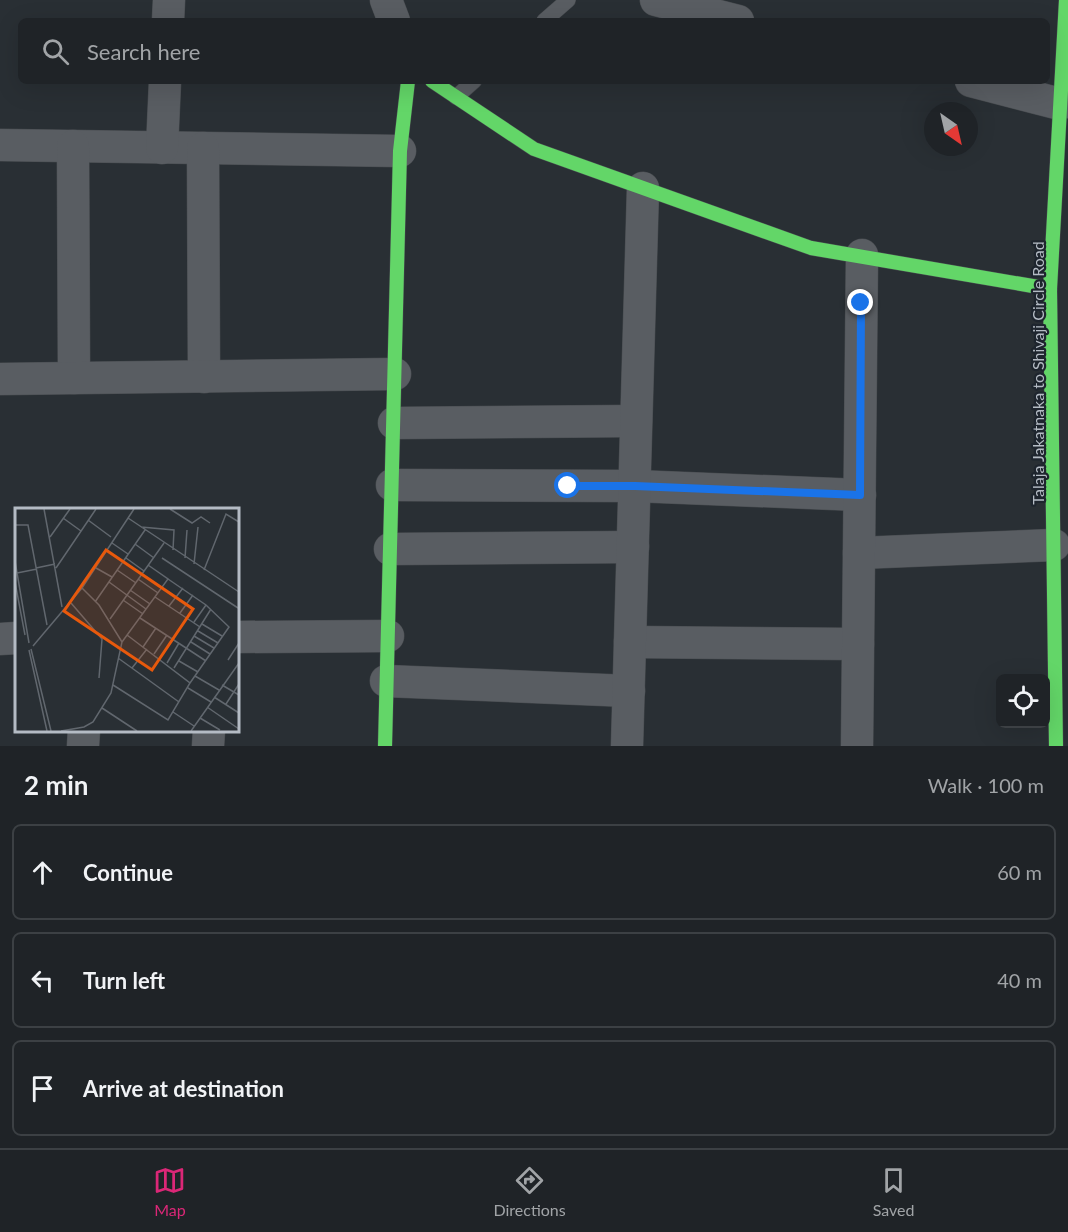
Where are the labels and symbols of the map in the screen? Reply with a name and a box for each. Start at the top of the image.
north arrow [924,102,978,156]
street label: Talaja Jakatnaka to Shivaji Circle Road [1028,241,1047,505]
route end [847,289,873,315]
route start [554,472,580,498]
inset map [15,508,238,731]

